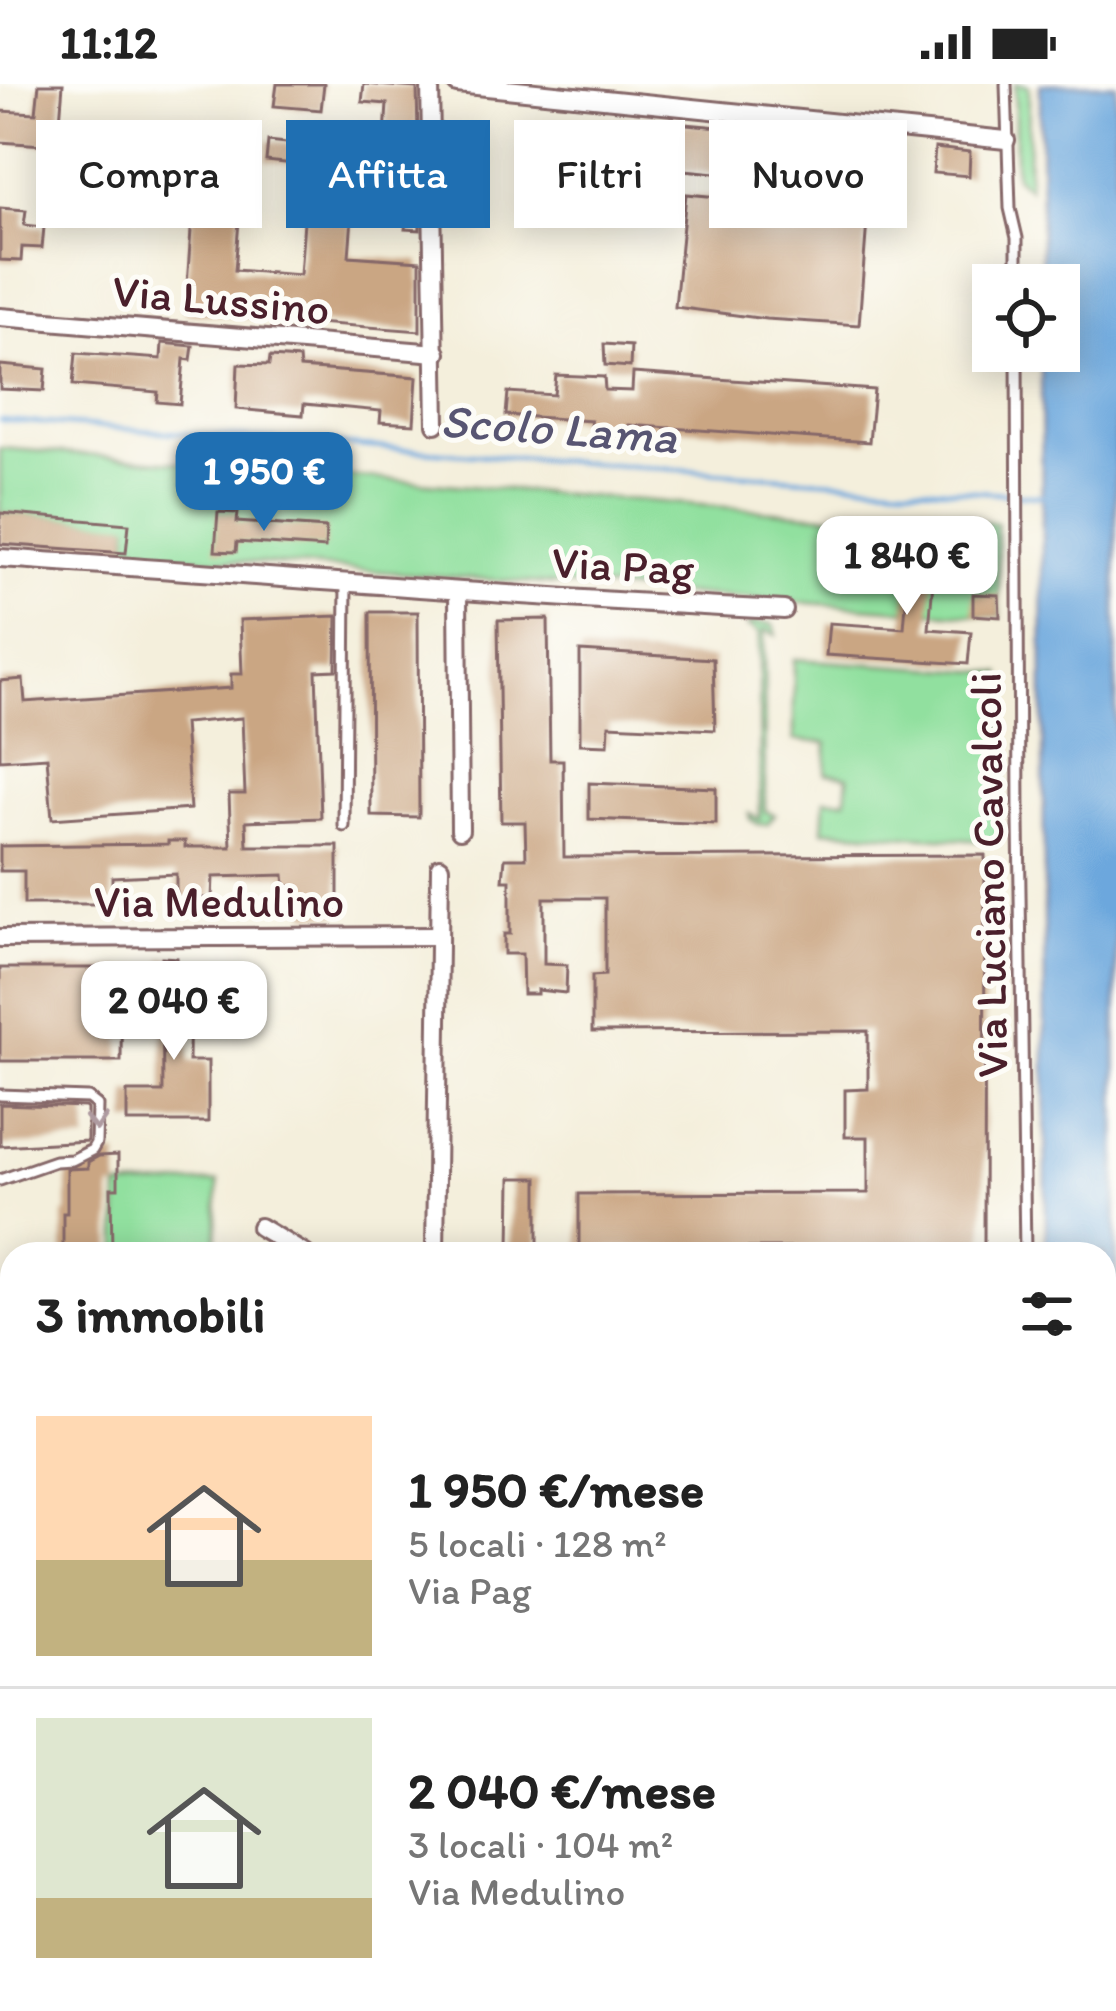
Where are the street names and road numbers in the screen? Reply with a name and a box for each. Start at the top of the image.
street label: Via Lussino [110,263,332,335]
street label: Via Pag [550,534,696,596]
street label: Via Luciano Cavalcoli [957,672,1019,1078]
street label: Via Medulino [94,874,344,928]

